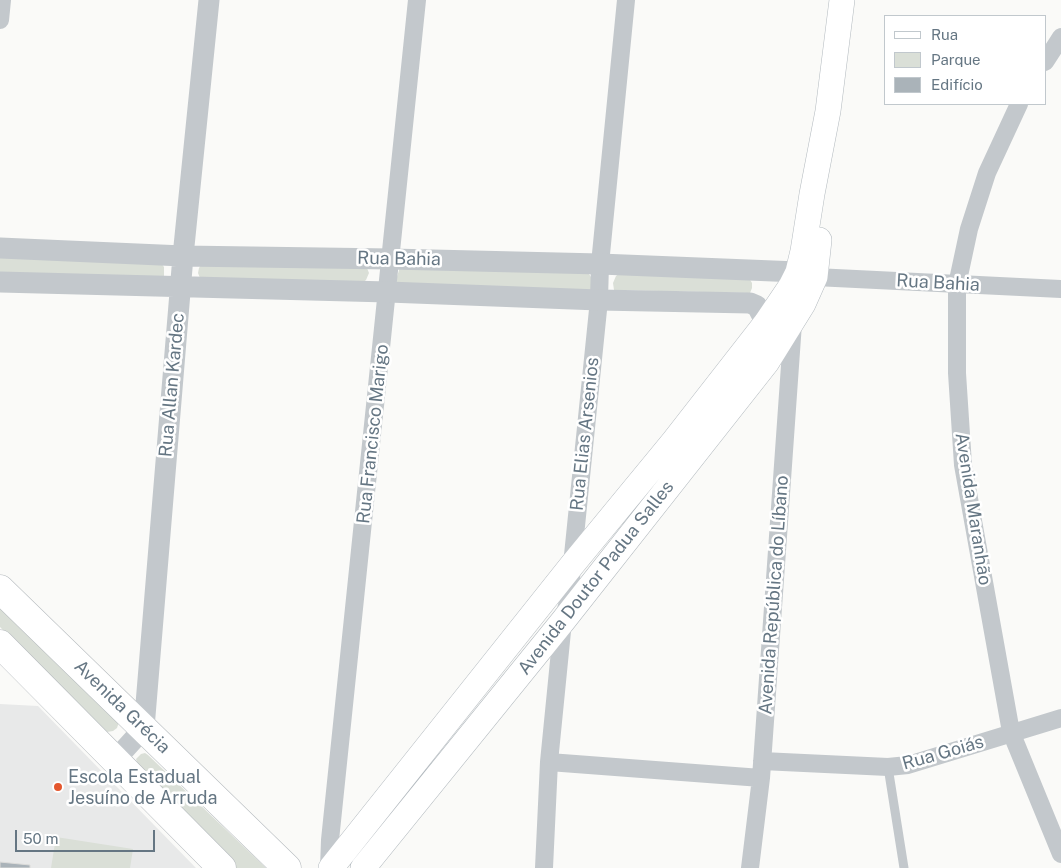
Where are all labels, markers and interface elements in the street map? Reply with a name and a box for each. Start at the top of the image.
legend [884,15,1046,105]
text: Rua [931,26,958,43]
text: Parque [931,51,981,68]
text: Edifício [931,76,983,93]
street label: Rua Bahia [357,247,441,271]
street label: Rua Bahia [896,270,980,296]
street label: Rua Allan Kardec [155,312,189,458]
street label: Rua Francisco Marigo [353,343,393,525]
street label: Rua Elias Arsenios [566,356,604,512]
street label: Avenida Maranhão [950,431,996,587]
street label: Avenida República do Líbano [755,475,793,715]
street label: Avenida Doutor Padua Salles [514,477,678,679]
street label: Avenida Grécia [70,656,174,758]
street label: Rua Goiás [900,731,986,775]
place label: Escola Estadual Jesuíno de Arruda [68,766,218,809]
marker: Escola Estadual Jesuíno de Arruda [52,781,64,793]
scale bar [18,820,158,852]
text: 50 m [23,830,58,847]

